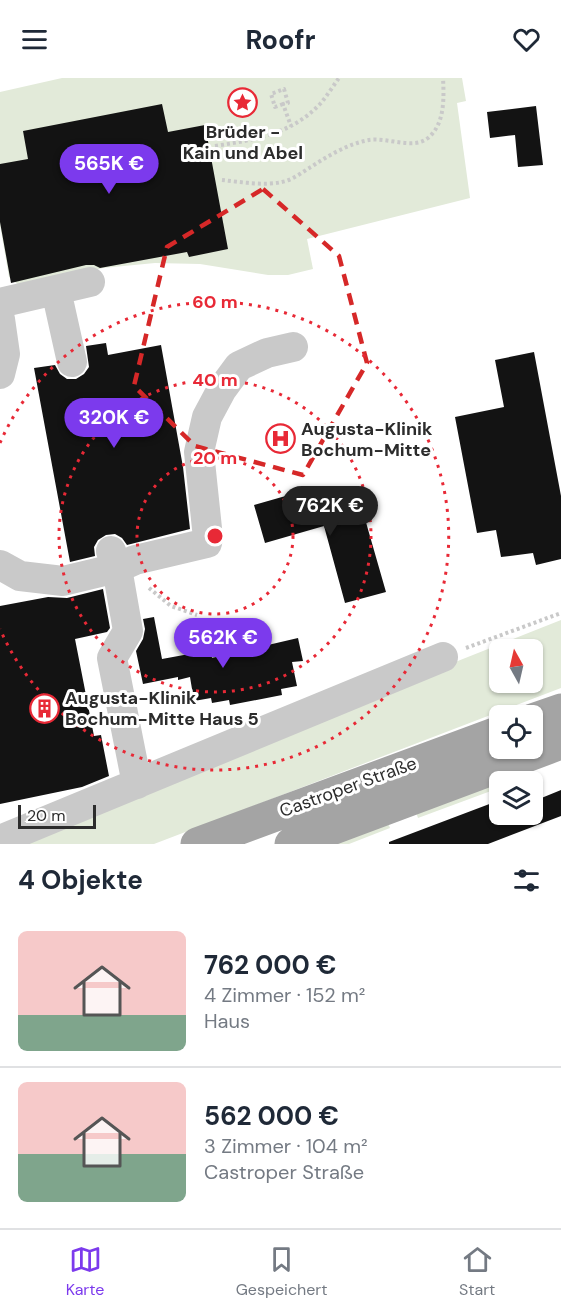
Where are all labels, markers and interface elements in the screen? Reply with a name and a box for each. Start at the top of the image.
text: Roofr [245,22,316,57]
icon: menu [18,23,51,56]
icon: heart [510,23,543,56]
place icon: Brüder - Kain und Abel [227,87,259,119]
place label: Brüder - Kain und Abel [183,120,303,165]
pin: 565K € [60,144,158,195]
text: 565K € [74,150,144,176]
text: 60 m [192,290,238,314]
text: 40 m [192,368,238,392]
pin: 320K € [65,398,163,449]
text: 320K € [78,404,150,430]
place label: Augusta-Klinik Bochum-Mitte [301,417,433,462]
hospital icon: Augusta-Klinik Bochum-Mitte [264,423,296,455]
text: 20 m [193,446,237,470]
pin: 762K € [281,486,379,537]
text: 762K € [296,492,364,518]
centre of rings [205,526,225,546]
pin: 562K € [174,618,272,669]
text: 562K € [188,624,258,650]
north arrow [489,639,543,693]
map controls [489,639,543,825]
place label: Augusta-Klinik Bochum-Mitte Haus 5 [65,686,259,731]
building icon: Augusta-Klinik Bochum-Mitte Haus 5 [28,692,60,724]
button: locate [489,705,543,759]
street label: Castroper Straße [276,751,420,823]
button: layers [489,771,543,825]
scale bar [18,802,96,830]
text: 20 m [27,805,66,826]
text: 4 Objekte [18,863,143,897]
icon: filters [510,864,543,897]
text: 762 000 € [204,948,337,982]
icon: home [66,955,138,1027]
text: 4 Zimmer · 152 m² [204,982,365,1008]
text: Haus [204,1008,250,1034]
text: 562 000 € [204,1099,339,1133]
icon: home [66,1106,138,1178]
text: 3 Zimmer · 104 m² [204,1133,368,1159]
text: Castroper Straße [204,1159,364,1185]
tab: Karte [66,1243,104,1300]
tab: Gespeichert [236,1243,328,1300]
tab: Start [459,1243,495,1300]

